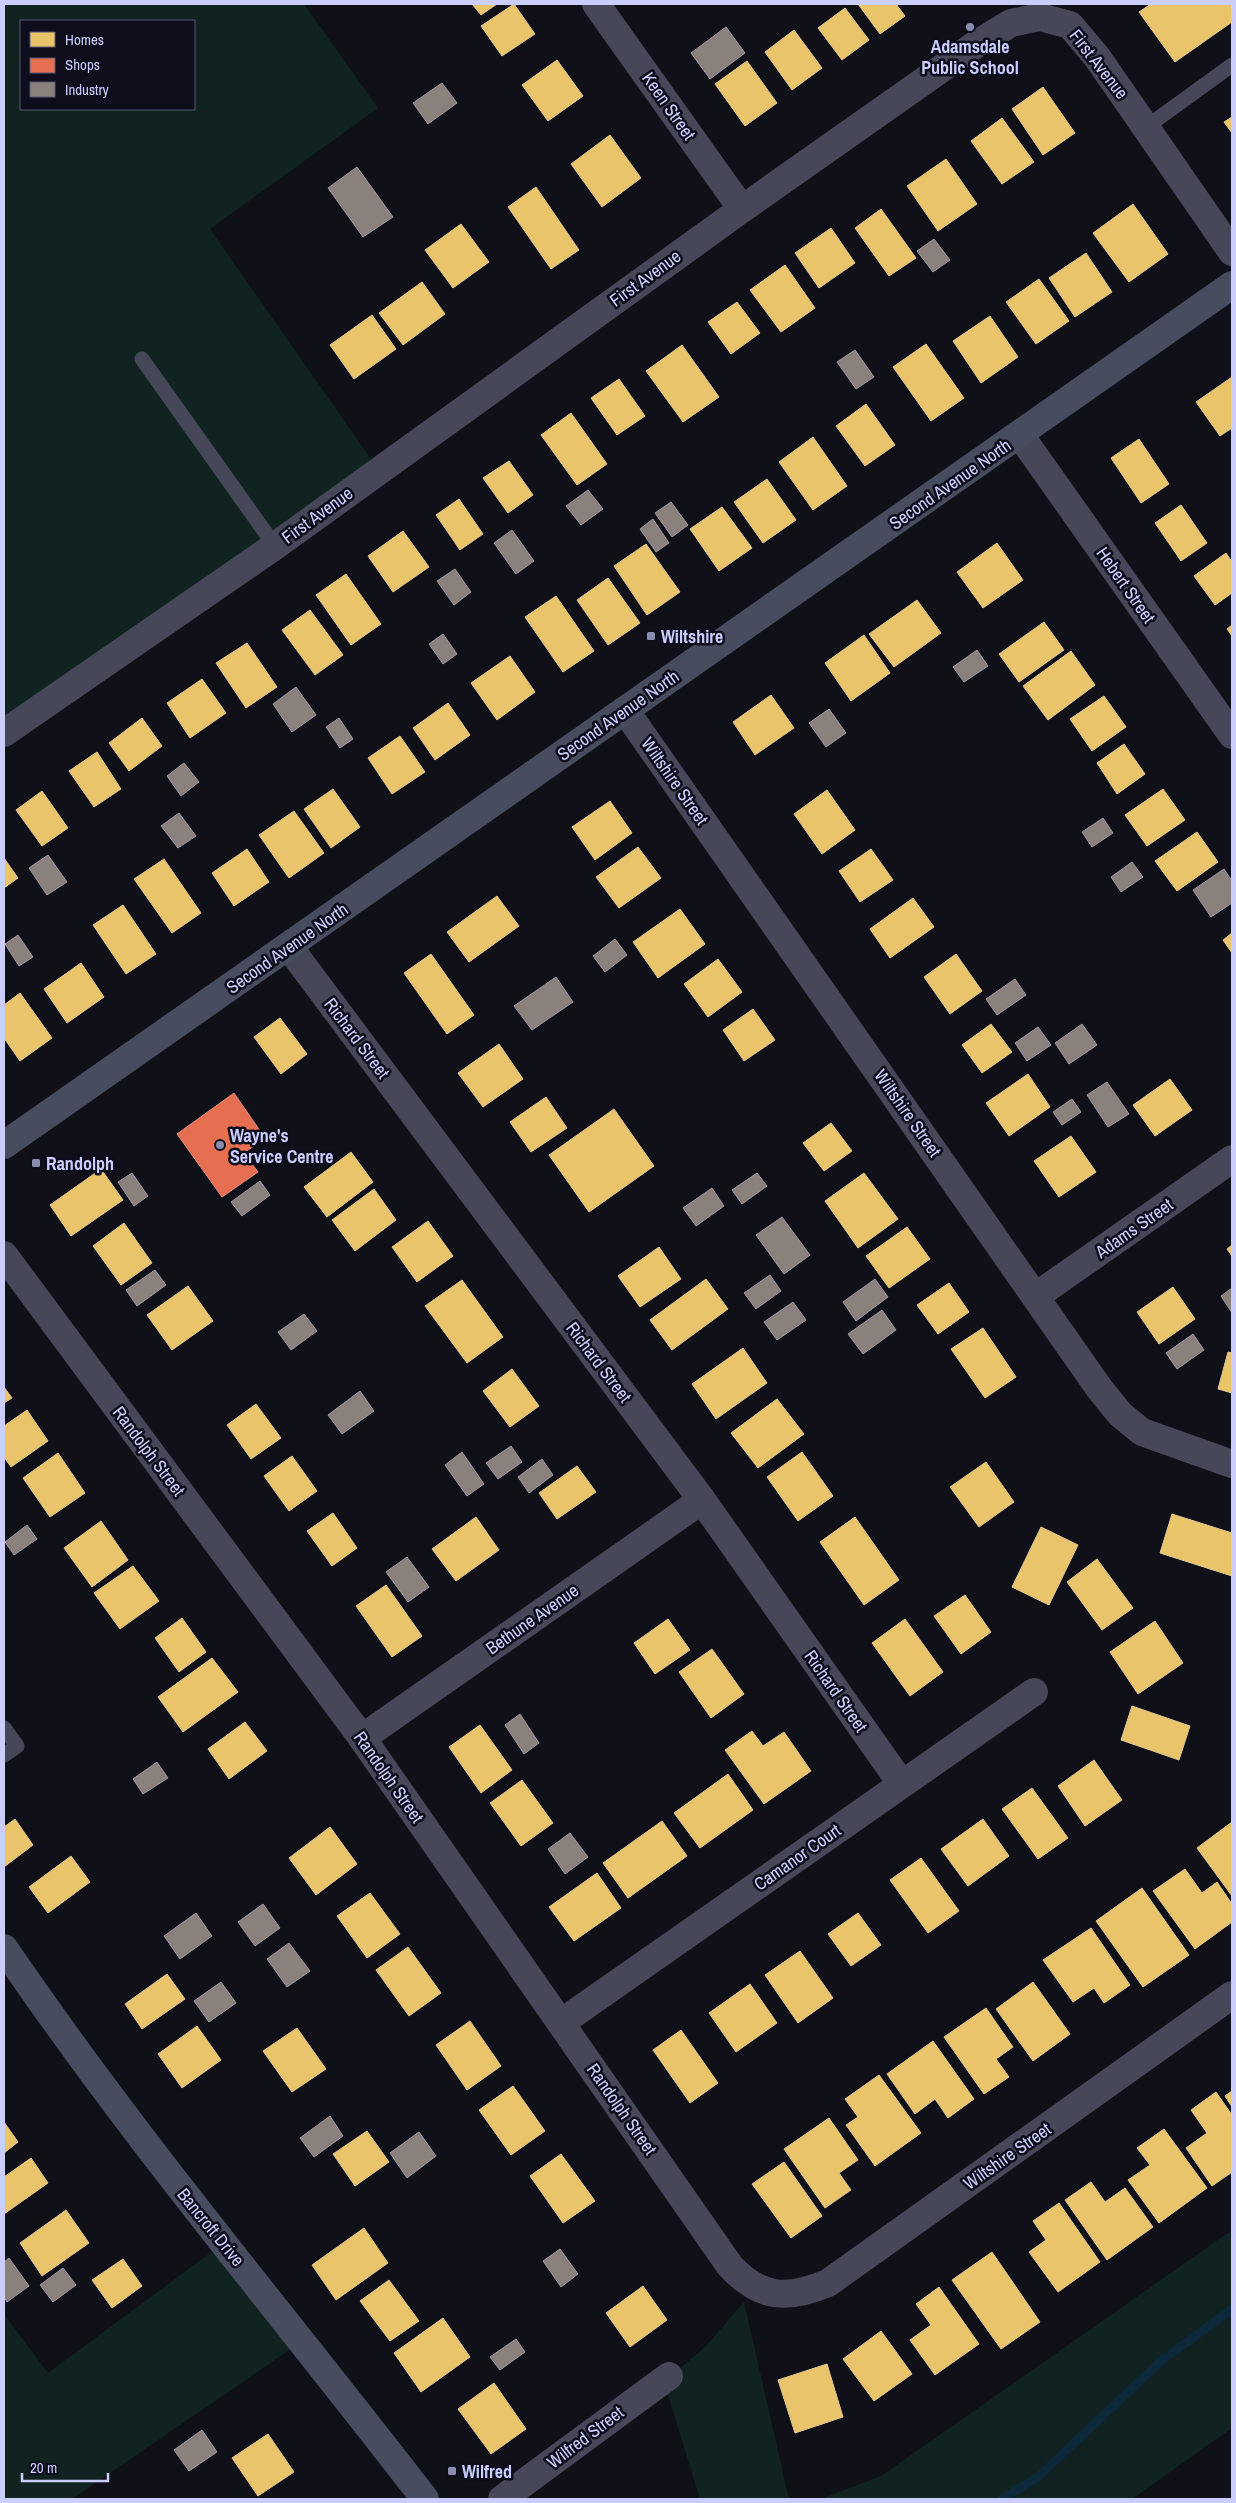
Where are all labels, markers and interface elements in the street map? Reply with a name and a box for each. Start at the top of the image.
legend [20,20,195,110]
marker: Adamsdale Public School [964,21,976,33]
street label: First Avenue [1064,24,1134,104]
text: Homes [65,29,104,50]
place label: Adamsdale Public School [921,34,1019,80]
text: Shops [65,54,100,75]
street label: Keen Street [636,67,702,145]
text: Industry [65,79,110,100]
street label: First Avenue [604,244,686,312]
street label: Second Avenue North [884,433,1016,535]
street label: First Avenue [276,481,358,549]
street label: Hebert Street [1091,542,1161,628]
place label: Wiltshire [661,624,723,649]
marker: Wiltshire [645,630,657,642]
street label: Second Avenue North [552,664,684,766]
street label: Wiltshire Street [636,732,714,830]
street label: Second Avenue North [221,897,353,999]
street label: Richard Street [318,992,396,1084]
street label: Wiltshire Street [869,1064,947,1162]
place label: Wayne's Service Centre [230,1123,333,1169]
marker: Wayne's Service Centre [214,1139,226,1151]
place label: Randolph [46,1151,114,1176]
marker: Randolph [30,1157,42,1169]
street label: Adams Street [1089,1192,1178,1264]
street label: Richard Street [560,1316,638,1408]
street label: Randolph Street [107,1401,191,1501]
street label: Bethune Avenue [481,1578,583,1660]
street label: Richard Street [798,1645,874,1737]
street label: Randolph Street [348,1726,430,1828]
street label: Camanor Court [749,1818,845,1896]
street label: Randolph Street [581,2058,663,2160]
street label: Wiltshire Street [958,2117,1056,2195]
street label: Bancroft Drive [172,2182,250,2272]
street label: Wilfred Street [541,2400,629,2474]
scale bar [22,2450,109,2482]
text: 20 m [30,2457,57,2478]
place label: Wilfred [462,2459,512,2484]
marker: Wilfred [446,2465,458,2477]

